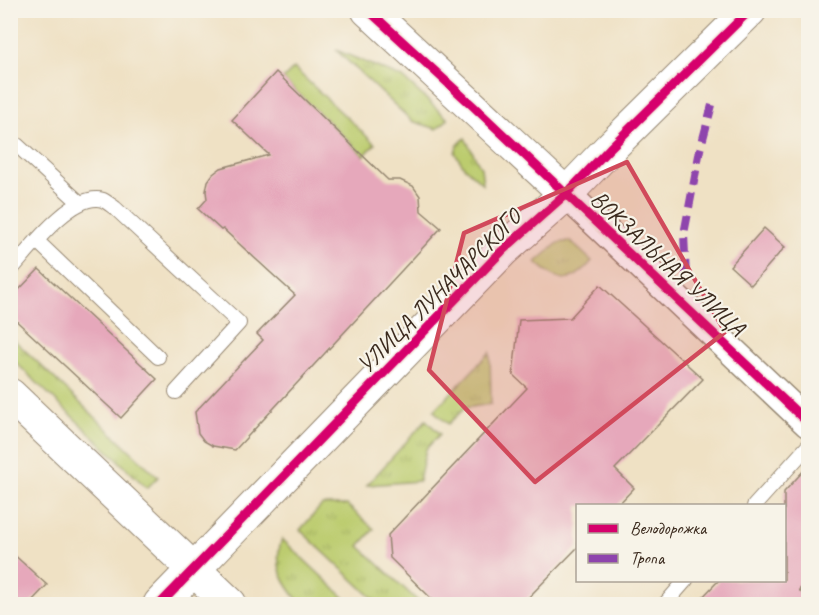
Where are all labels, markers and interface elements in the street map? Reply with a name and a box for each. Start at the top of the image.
street label: ВОКЗАЛЬНАЯ УЛИЦА [585,184,752,343]
street label: УЛИЦА ЛУНАЧАРСКОГО [351,201,529,379]
legend [576,504,786,582]
text: Велодорожка [630,517,708,539]
text: Тропа [630,547,666,569]

